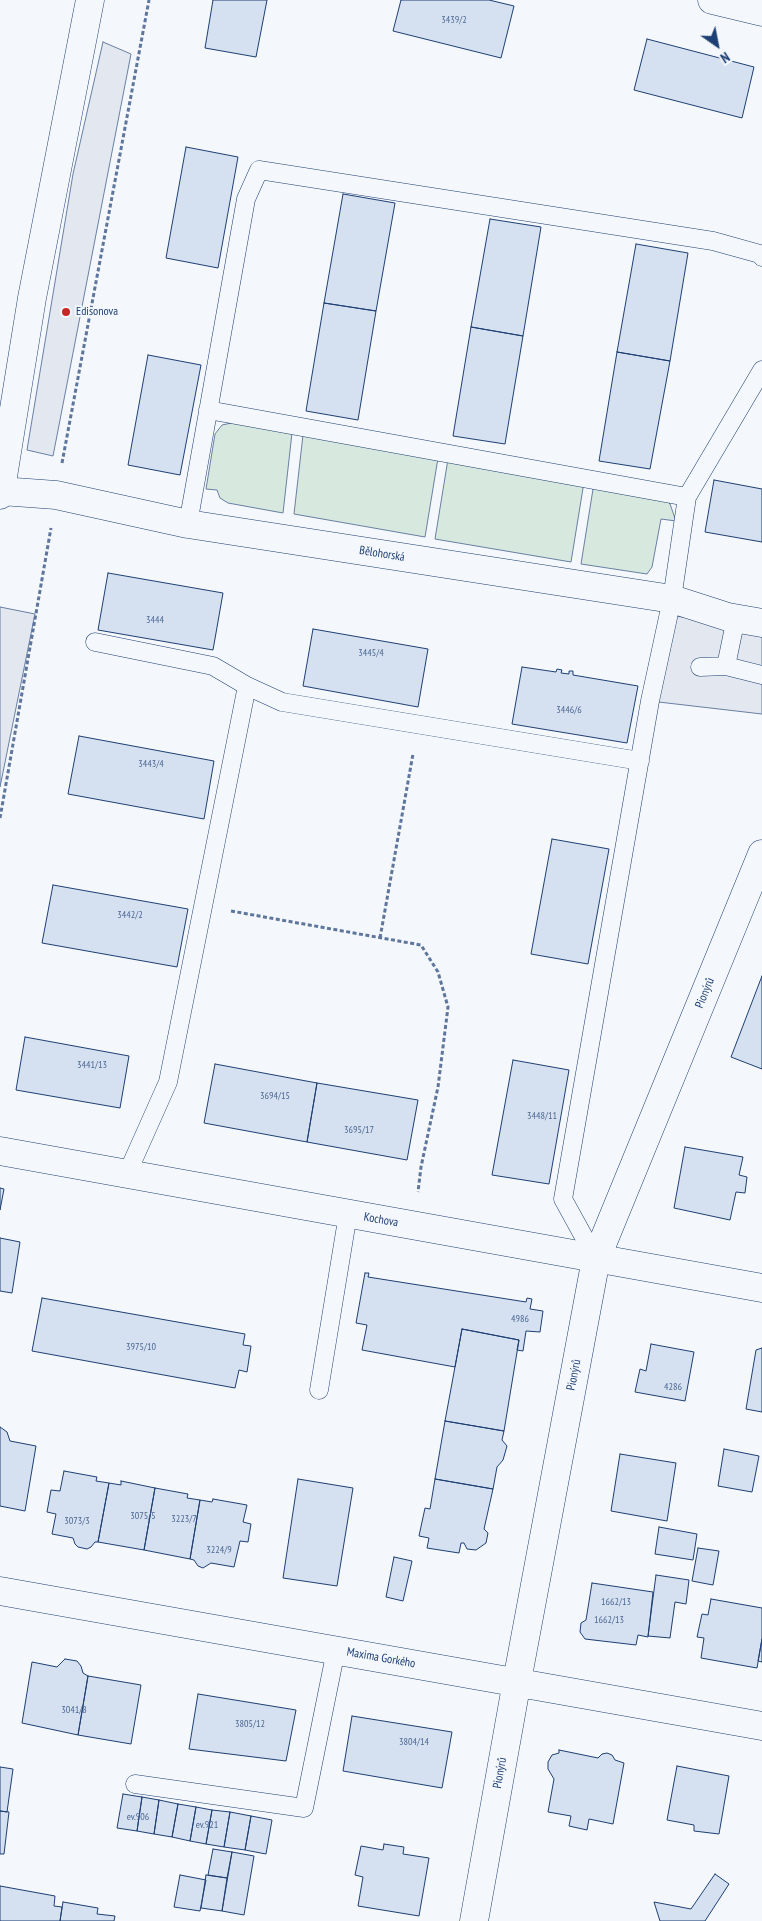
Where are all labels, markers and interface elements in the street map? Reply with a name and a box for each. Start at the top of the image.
house number: 3439/2 [441,14,467,26]
north arrow [692,20,742,70]
text: N [717,48,733,67]
place label: Edisonova [76,305,118,319]
marker: Edisonova [60,306,72,318]
street label: Bělohorská [358,543,406,565]
house number: 3444 [146,614,164,626]
house number: 3445/4 [358,647,384,659]
house number: 3446/6 [556,704,582,716]
house number: 3443/4 [138,758,164,770]
house number: 3442/2 [117,909,143,921]
street label: Pionýrů [692,976,718,1010]
house number: 3441/13 [77,1059,107,1071]
house number: 3694/15 [260,1090,290,1102]
house number: 3448/11 [527,1110,557,1122]
house number: 3695/17 [344,1124,374,1136]
street label: Kochova [363,1210,399,1230]
house number: 4986 [511,1313,529,1325]
house number: 3975/10 [126,1341,156,1353]
street label: Pionýrů [564,1358,584,1392]
house number: 4286 [664,1381,682,1393]
house number: 3075/5 [130,1510,156,1522]
house number: 3223/7 [171,1513,197,1525]
house number: 3073/3 [64,1515,90,1527]
house number: 3224/9 [206,1544,232,1556]
house number: 1662/13 [601,1596,631,1608]
house number: 1662/13 [594,1614,624,1626]
street label: Maxima Gorkého [346,1645,416,1671]
house number: 3041/8 [61,1704,87,1716]
house number: 3805/12 [235,1718,265,1730]
house number: 3804/14 [399,1736,429,1748]
street label: Pionýrů [490,1756,510,1790]
house number: ev.906 [127,1811,149,1823]
house number: ev.921 [196,1819,218,1831]

